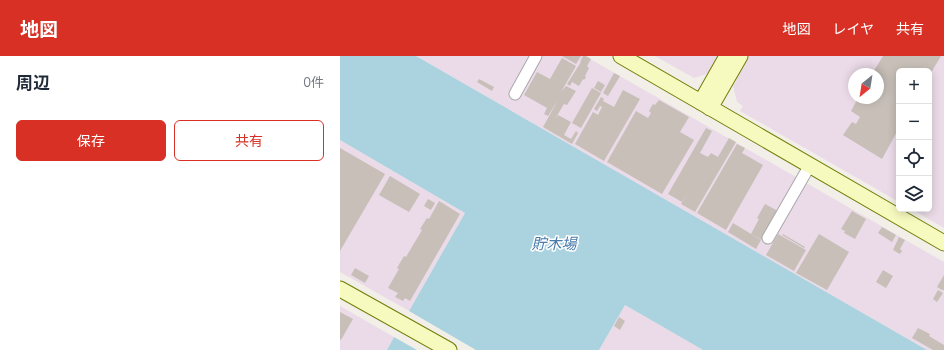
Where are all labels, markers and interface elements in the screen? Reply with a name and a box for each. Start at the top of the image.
text: 地図 [20,17,58,43]
text: 地図 [782,20,810,39]
text: レイヤ [832,20,874,39]
text: 共有 [896,20,924,39]
north arrow [848,68,884,104]
map controls [896,68,932,212]
button: + [896,68,932,104]
text: 周辺 [16,72,50,95]
text: 0件 [303,74,324,92]
button: − [896,104,932,140]
button: 保存 [16,120,166,161]
button: 共有 [174,120,324,161]
button: locate [896,140,932,176]
button: layers [896,176,932,212]
water label: 貯木場 [531,234,578,254]

